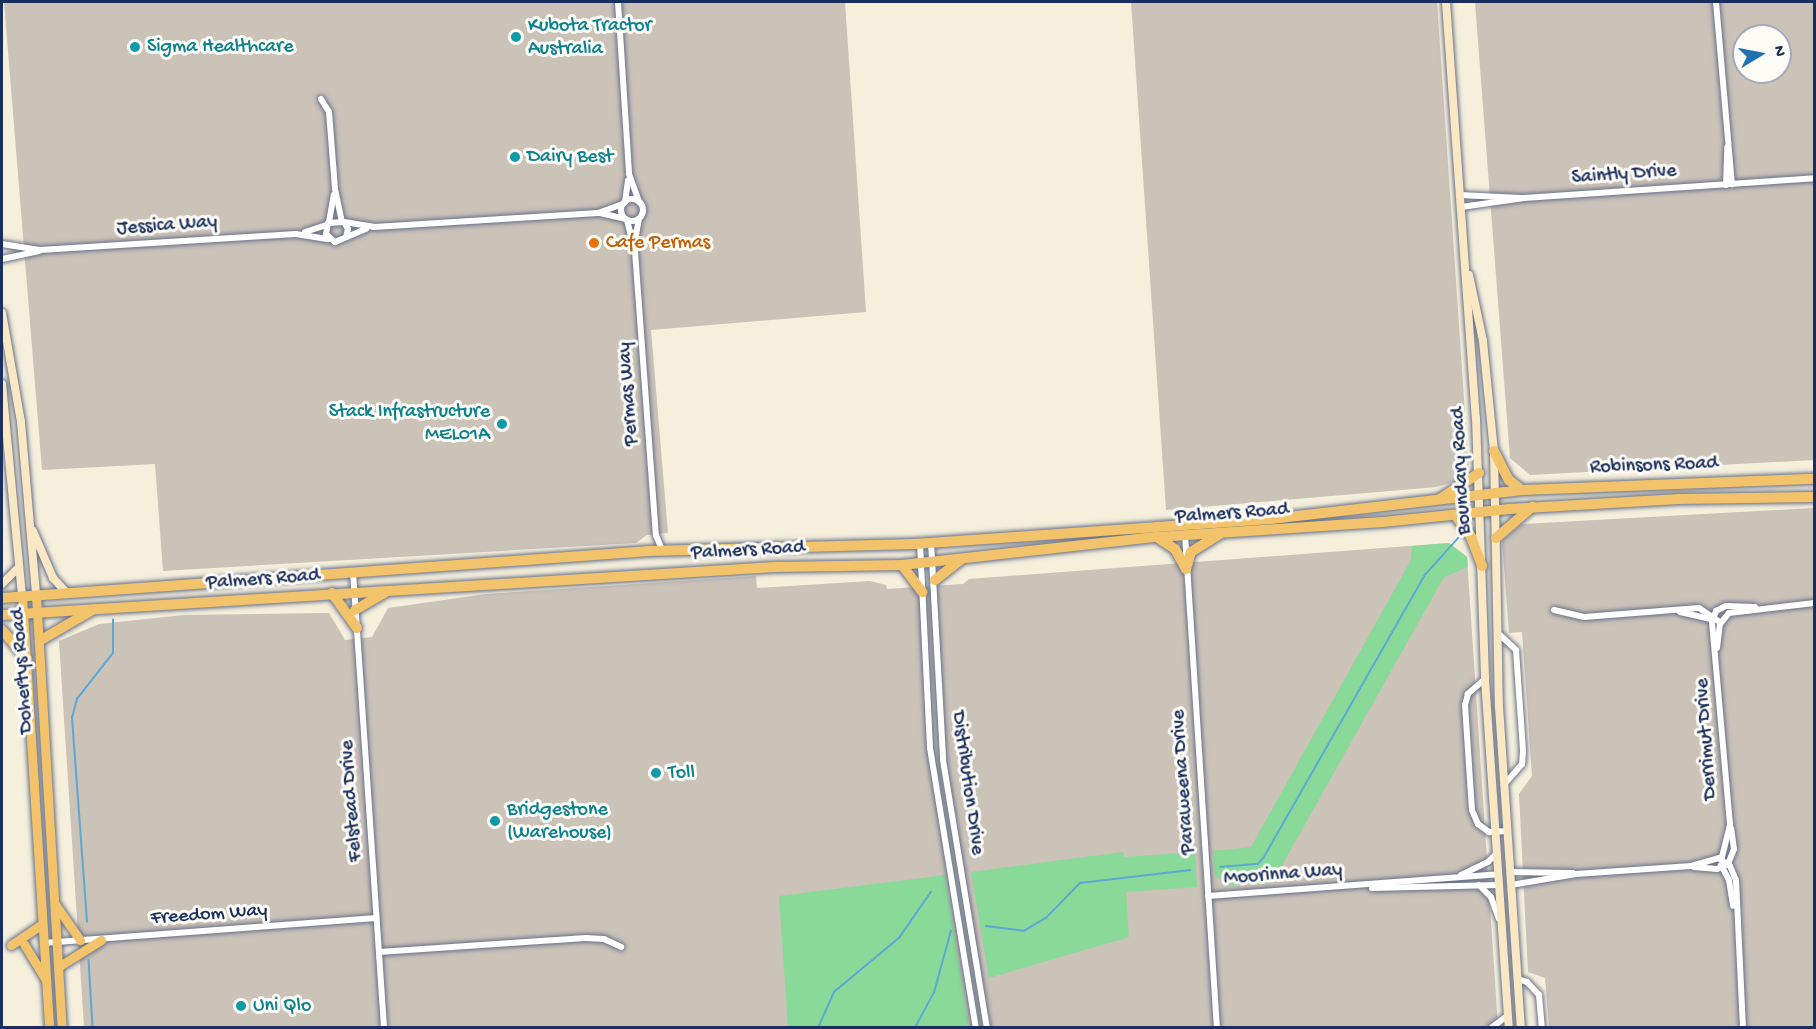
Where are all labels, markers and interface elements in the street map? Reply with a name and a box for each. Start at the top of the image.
place label: Kubota Tractor Australia [528,14,652,61]
north arrow [1732,24,1792,84]
marker: Kubota Tractor Australia [509,30,523,44]
place label: Sigma Healthcare [147,35,293,59]
marker: Sigma Healthcare [128,40,142,54]
text: N [1768,44,1789,58]
place label: Dairy Best [527,145,613,169]
marker: Dairy Best [508,150,522,164]
street label: Saintly Drive [1571,159,1677,191]
street label: Jessica Way [116,211,218,241]
place label: Cafe Permas [606,231,710,255]
marker: Cafe Permas [587,236,601,250]
street label: Permas Way [613,341,645,447]
place label: Stack Infrastructure MEL01A [329,400,490,447]
street label: Boundary Road [1447,407,1477,535]
marker: Stack Infrastructure MEL01A [495,417,509,431]
street label: Robinsons Road [1589,452,1719,480]
street label: Palmers Road [1174,498,1290,530]
street label: Palmers Road [690,536,806,566]
street label: Palmers Road [205,564,321,596]
street label: Dohertys Road [7,608,39,734]
street label: Derrimut Drive [1691,677,1723,801]
street label: Paraweena Drive [1167,709,1201,855]
street label: Distribution Drive [945,710,989,856]
street label: Felstead Drive [336,739,368,863]
place label: Toll [668,761,695,785]
marker: Toll [649,766,663,780]
place label: Bridgestone (Warehouse) [507,798,612,845]
marker: Bridgestone (Warehouse) [488,814,502,828]
street label: Moorinna Way [1223,859,1343,891]
street label: Freedom Way [150,899,268,931]
place label: Uni Qlo [253,994,311,1018]
marker: Uni Qlo [234,999,248,1013]

